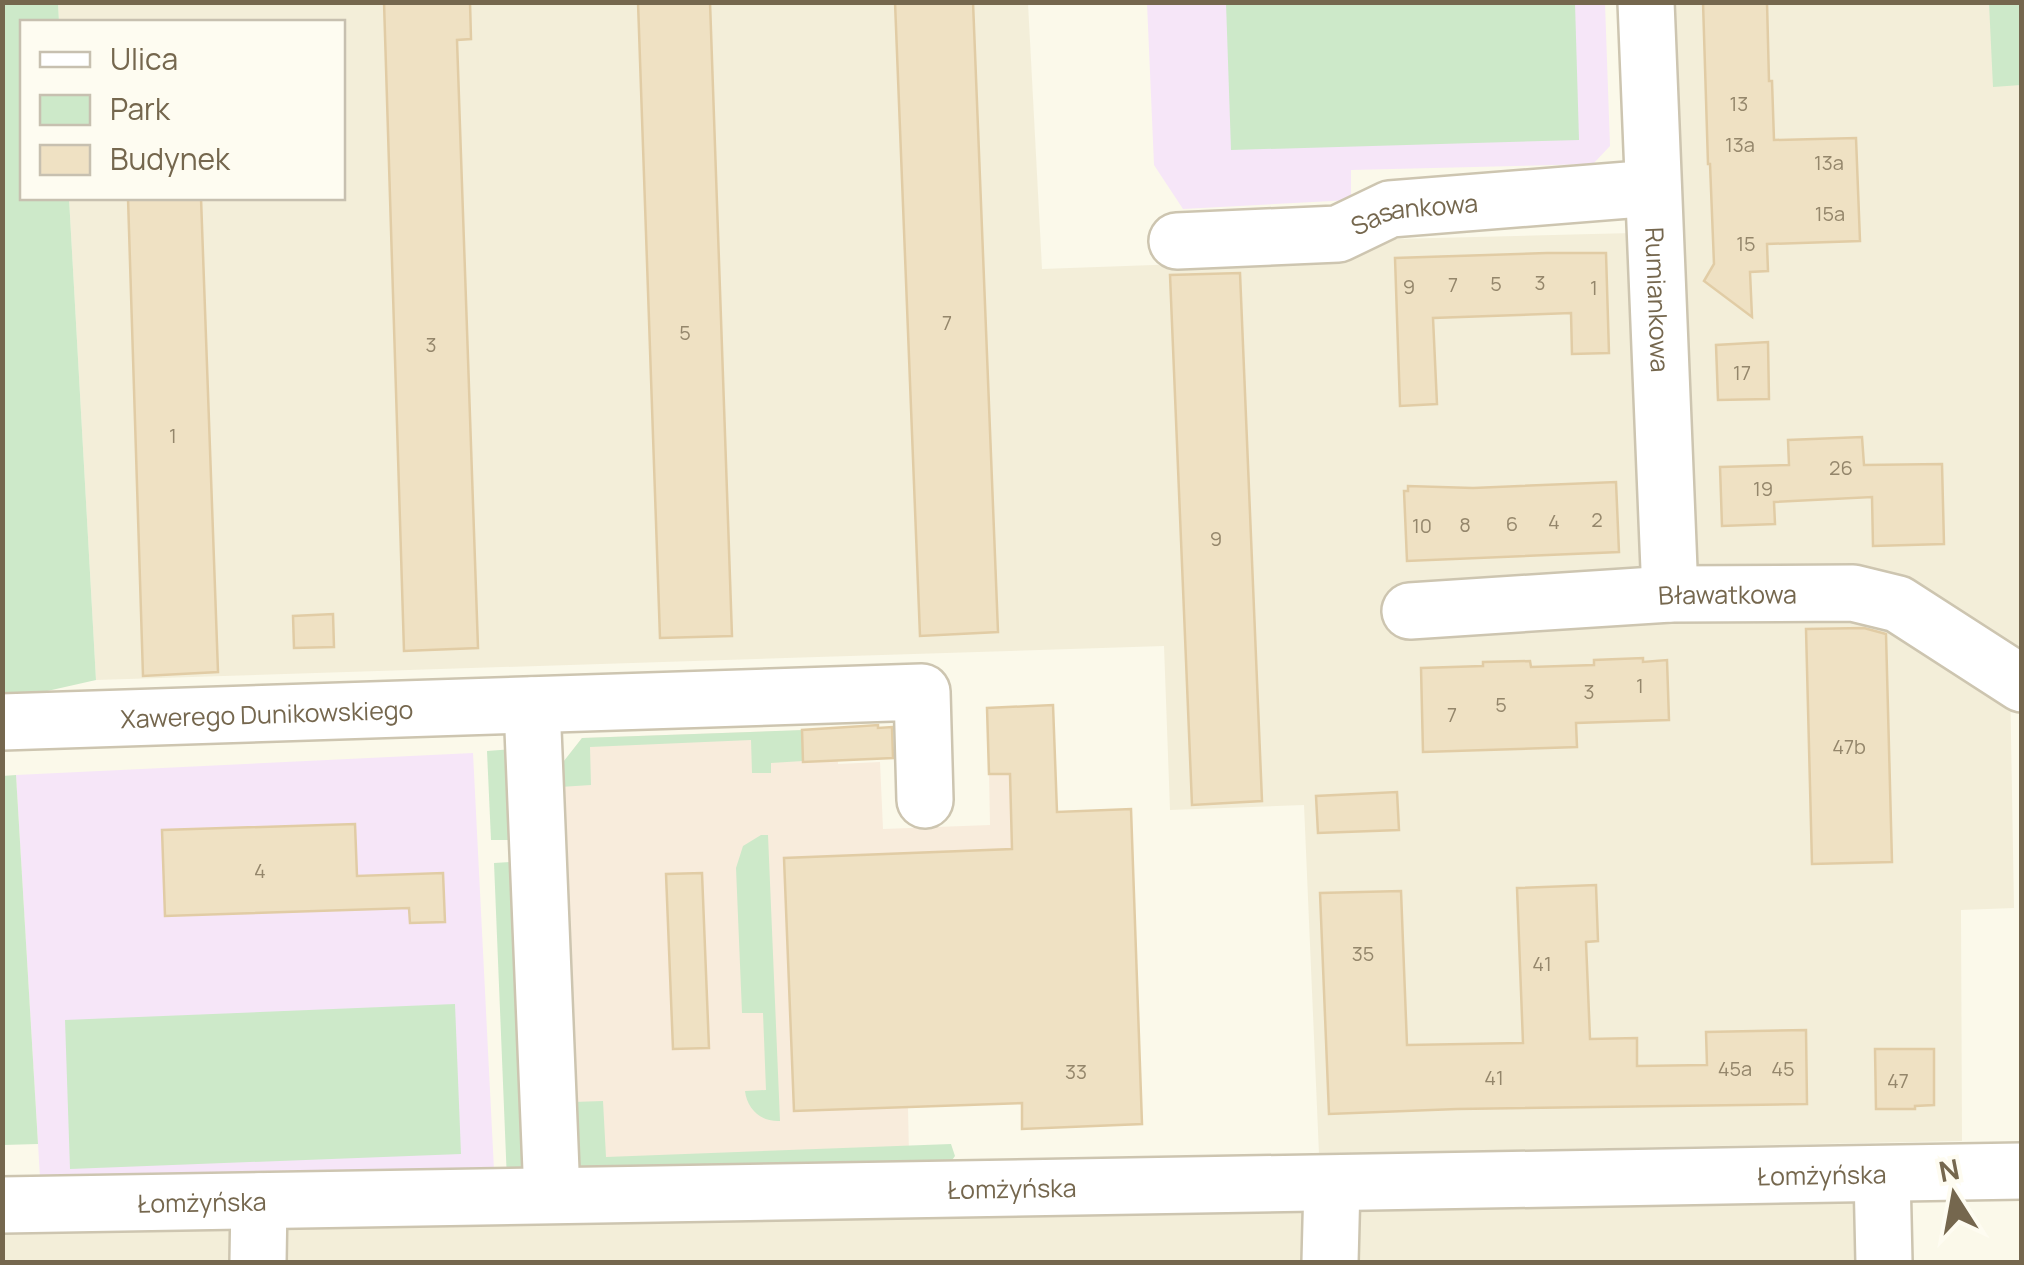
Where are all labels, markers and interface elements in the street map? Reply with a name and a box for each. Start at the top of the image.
legend [20,20,345,200]
text: Ulica [110,38,178,79]
text: Park [110,88,171,129]
house number: 13 [1730,90,1748,117]
house number: 13a [1725,131,1755,158]
text: Budynek [110,138,231,179]
house number: 13a [1814,149,1844,176]
street label: Sasankowa [1345,185,1479,243]
house number: 15a [1815,200,1845,227]
street label: Rumiankowa [1638,226,1678,373]
house number: 15 [1736,230,1756,257]
house number: 3 [1534,269,1546,296]
house number: 5 [1490,270,1502,297]
house number: 7 [1448,271,1458,298]
house number: 9 [1403,273,1415,300]
house number: 1 [1590,274,1598,301]
house number: 7 [942,309,952,336]
house number: 5 [679,319,691,346]
house number: 3 [425,331,437,358]
house number: 17 [1733,359,1751,386]
house number: 1 [169,422,177,449]
house number: 26 [1829,454,1853,481]
house number: 19 [1753,475,1773,502]
house number: 2 [1591,506,1603,533]
house number: 4 [1548,508,1560,535]
house number: 6 [1506,510,1518,537]
house number: 8 [1459,511,1471,538]
house number: 10 [1412,512,1432,539]
house number: 9 [1210,525,1222,552]
street label: Bławatkowa [1657,576,1797,612]
house number: 1 [1636,672,1644,699]
house number: 3 [1583,678,1595,705]
street label: Xawerego Dunikowskiego [120,691,414,736]
house number: 5 [1495,691,1507,718]
house number: 7 [1447,701,1457,728]
house number: 47b [1832,733,1866,760]
house number: 4 [254,857,266,884]
house number: 35 [1352,940,1374,967]
house number: 41 [1532,950,1552,977]
house number: 45a [1718,1055,1752,1082]
house number: 45 [1771,1055,1795,1082]
house number: 33 [1065,1058,1087,1085]
house number: 41 [1484,1064,1504,1091]
house number: 47 [1887,1067,1909,1094]
north arrow [1904,1145,2004,1245]
text: N [1936,1149,1963,1190]
street label: Łomżyńska [1757,1156,1887,1193]
street label: Łomżyńska [947,1169,1077,1207]
street label: Łomżyńska [137,1183,267,1220]

